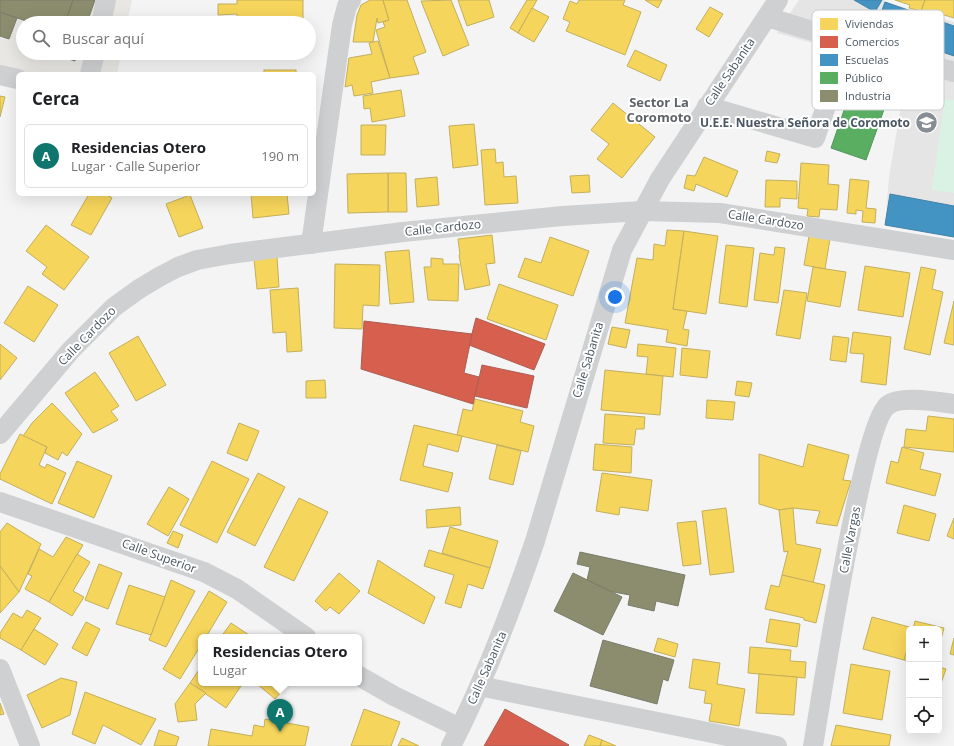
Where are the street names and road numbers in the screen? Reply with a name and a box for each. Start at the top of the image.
street label: Calle Sabanita [701,34,759,109]
street label: Calle Cardozo [727,205,805,234]
street label: Calle Cardozo [404,215,482,240]
street label: Calle Cardozo [54,302,119,369]
street label: Calle Sabanita [568,320,607,400]
street label: Calle Vargas [835,505,864,575]
street label: Calle Superior [120,534,199,577]
street label: Calle Sabanita [463,628,510,707]

